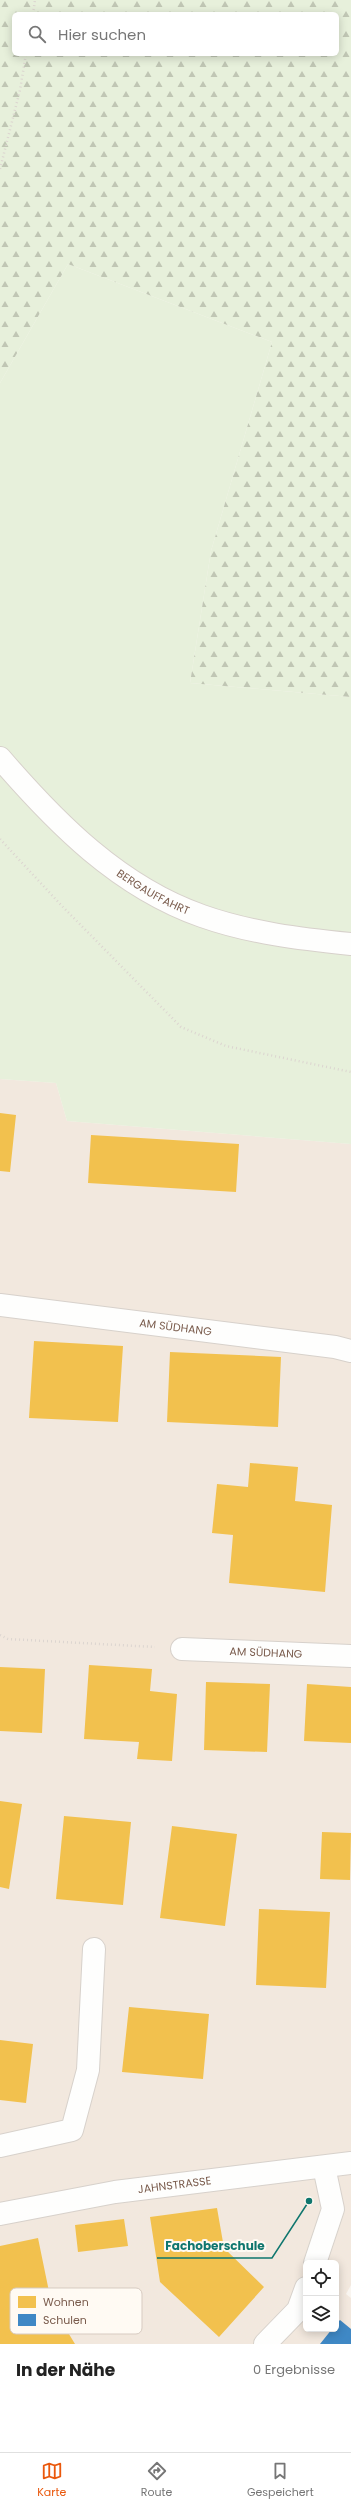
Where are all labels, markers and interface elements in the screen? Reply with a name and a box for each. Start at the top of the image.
search box [12,12,339,56]
icon: search [26,23,48,45]
text: Hier suchen [58,24,146,45]
street label: BERGAUFFAHRT [114,865,192,919]
street label: AM SÜDHANG [138,1315,213,1340]
street label: AM SÜDHANG [229,1643,303,1662]
street label: JAHNSTRASSE [137,2172,212,2197]
callout: Fachoberschule [157,2234,272,2258]
text: Fachoberschule [165,2237,265,2254]
map controls [303,2260,339,2332]
button: locate [303,2260,339,2296]
legend [10,2288,142,2334]
text: Wohnen [43,2294,89,2310]
button: layers [303,2296,339,2332]
text: Schulen [43,2312,87,2328]
text: In der Nähe [16,2358,115,2382]
text: 0 Ergebnisse [253,2360,335,2379]
tab: Karte [37,2460,66,2501]
tab: Route [141,2460,172,2501]
tab: Gespeichert [247,2460,314,2501]

